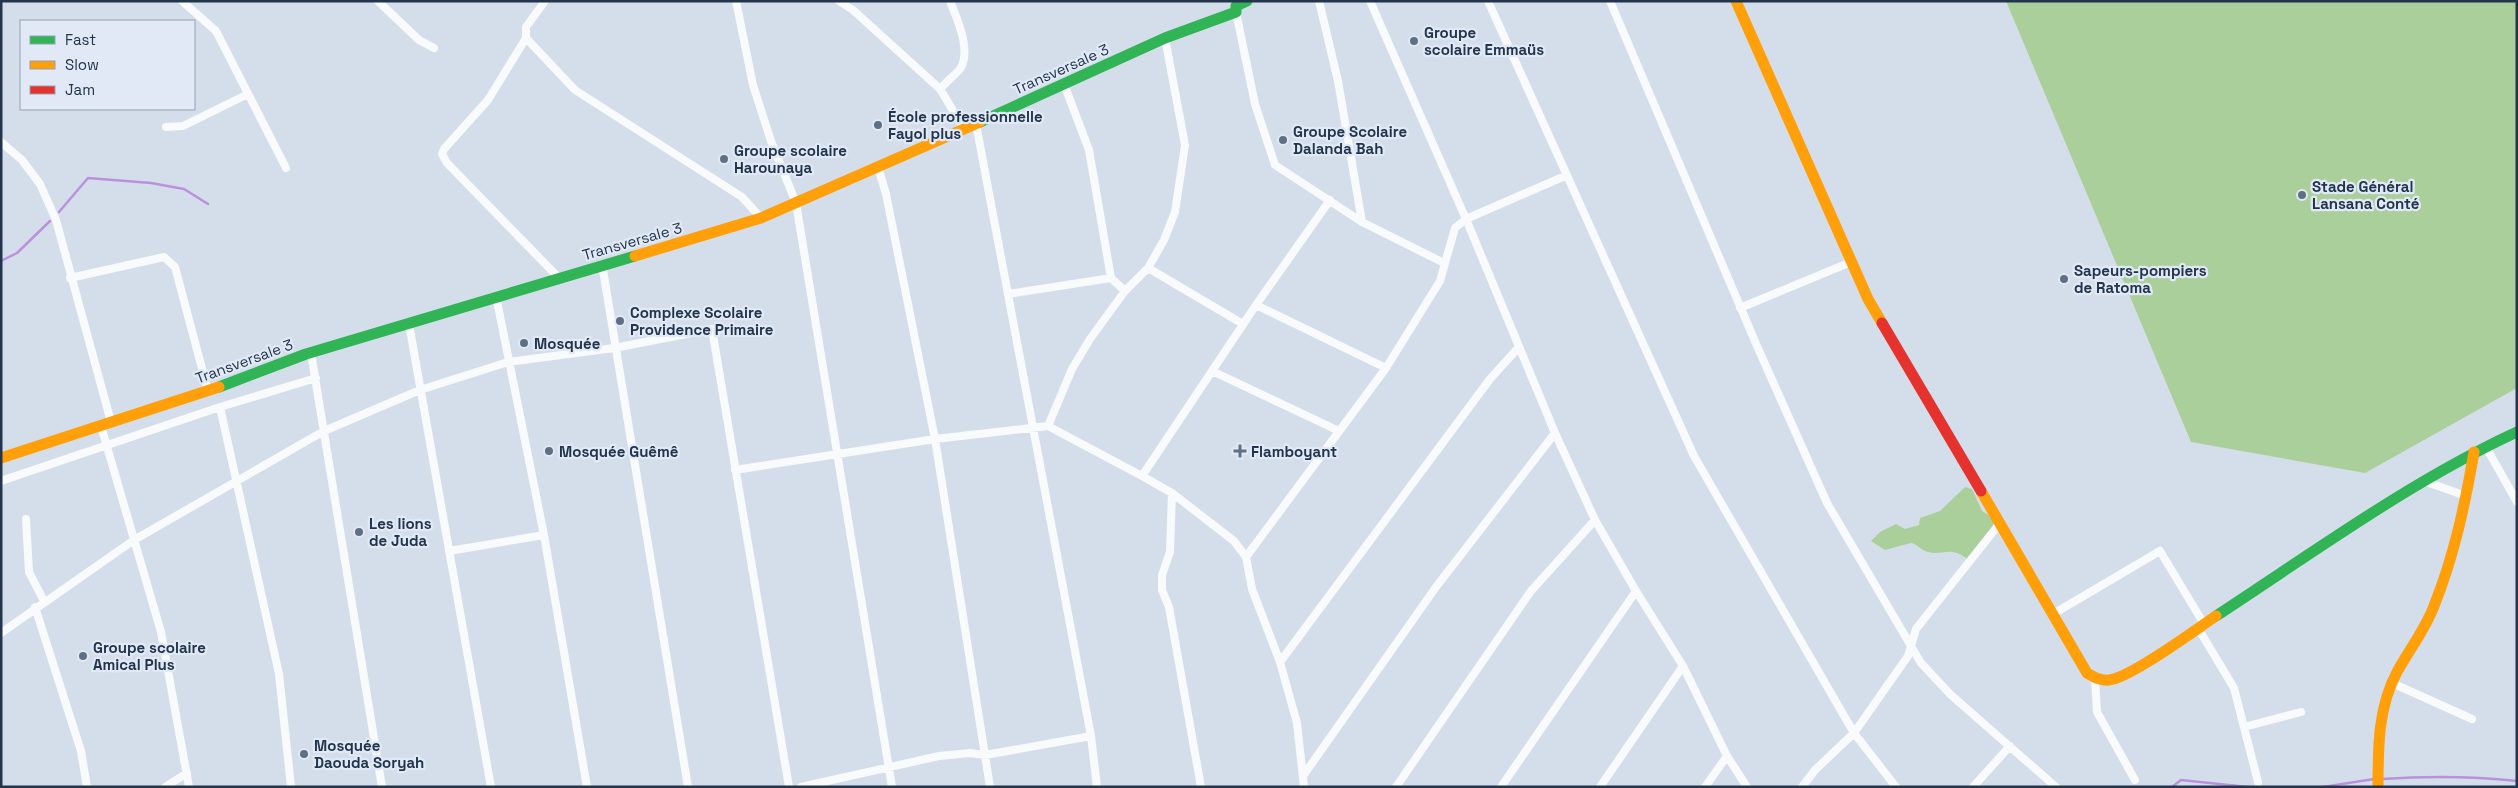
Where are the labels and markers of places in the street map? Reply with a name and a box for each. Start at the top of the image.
place label: Groupe scolaire Emmaüs [1424,23,1544,59]
marker: Groupe scolaire Emmaüs [1408,35,1420,47]
place label: École professionnelle Fayol plus [888,107,1043,143]
marker: École professionnelle Fayol plus [872,119,884,131]
place label: Groupe Scolaire Dalanda Bah [1293,122,1407,158]
marker: Groupe Scolaire Dalanda Bah [1277,134,1289,146]
place label: Groupe scolaire Harounaya [734,141,847,177]
marker: Groupe scolaire Harounaya [718,153,730,165]
place label: Stade Général Lansana Conté [2312,177,2420,213]
marker: Stade Général Lansana Conté [2296,189,2308,201]
place label: Sapeurs-pompiers de Ratoma [2074,261,2207,297]
marker: Sapeurs-pompiers de Ratoma [2058,273,2070,285]
place label: Complexe Scolaire Providence Primaire [630,303,774,339]
marker: Complexe Scolaire Providence Primaire [614,315,626,327]
place label: Mosquée [534,334,601,353]
marker: Mosquée [518,337,530,349]
place label: Mosquée Guêmê [559,442,679,461]
place label: Flamboyant [1251,442,1337,461]
marker: Flamboyant [1233,444,1247,458]
marker: Mosquée Guêmê [543,445,555,457]
place label: Les lions de Juda [369,514,432,550]
marker: Les lions de Juda [353,526,365,538]
place label: Groupe scolaire Amical Plus [93,638,206,674]
marker: Groupe scolaire Amical Plus [77,650,89,662]
place label: Mosquée Daouda Soryah [314,736,424,772]
marker: Mosquée Daouda Soryah [298,748,310,760]

